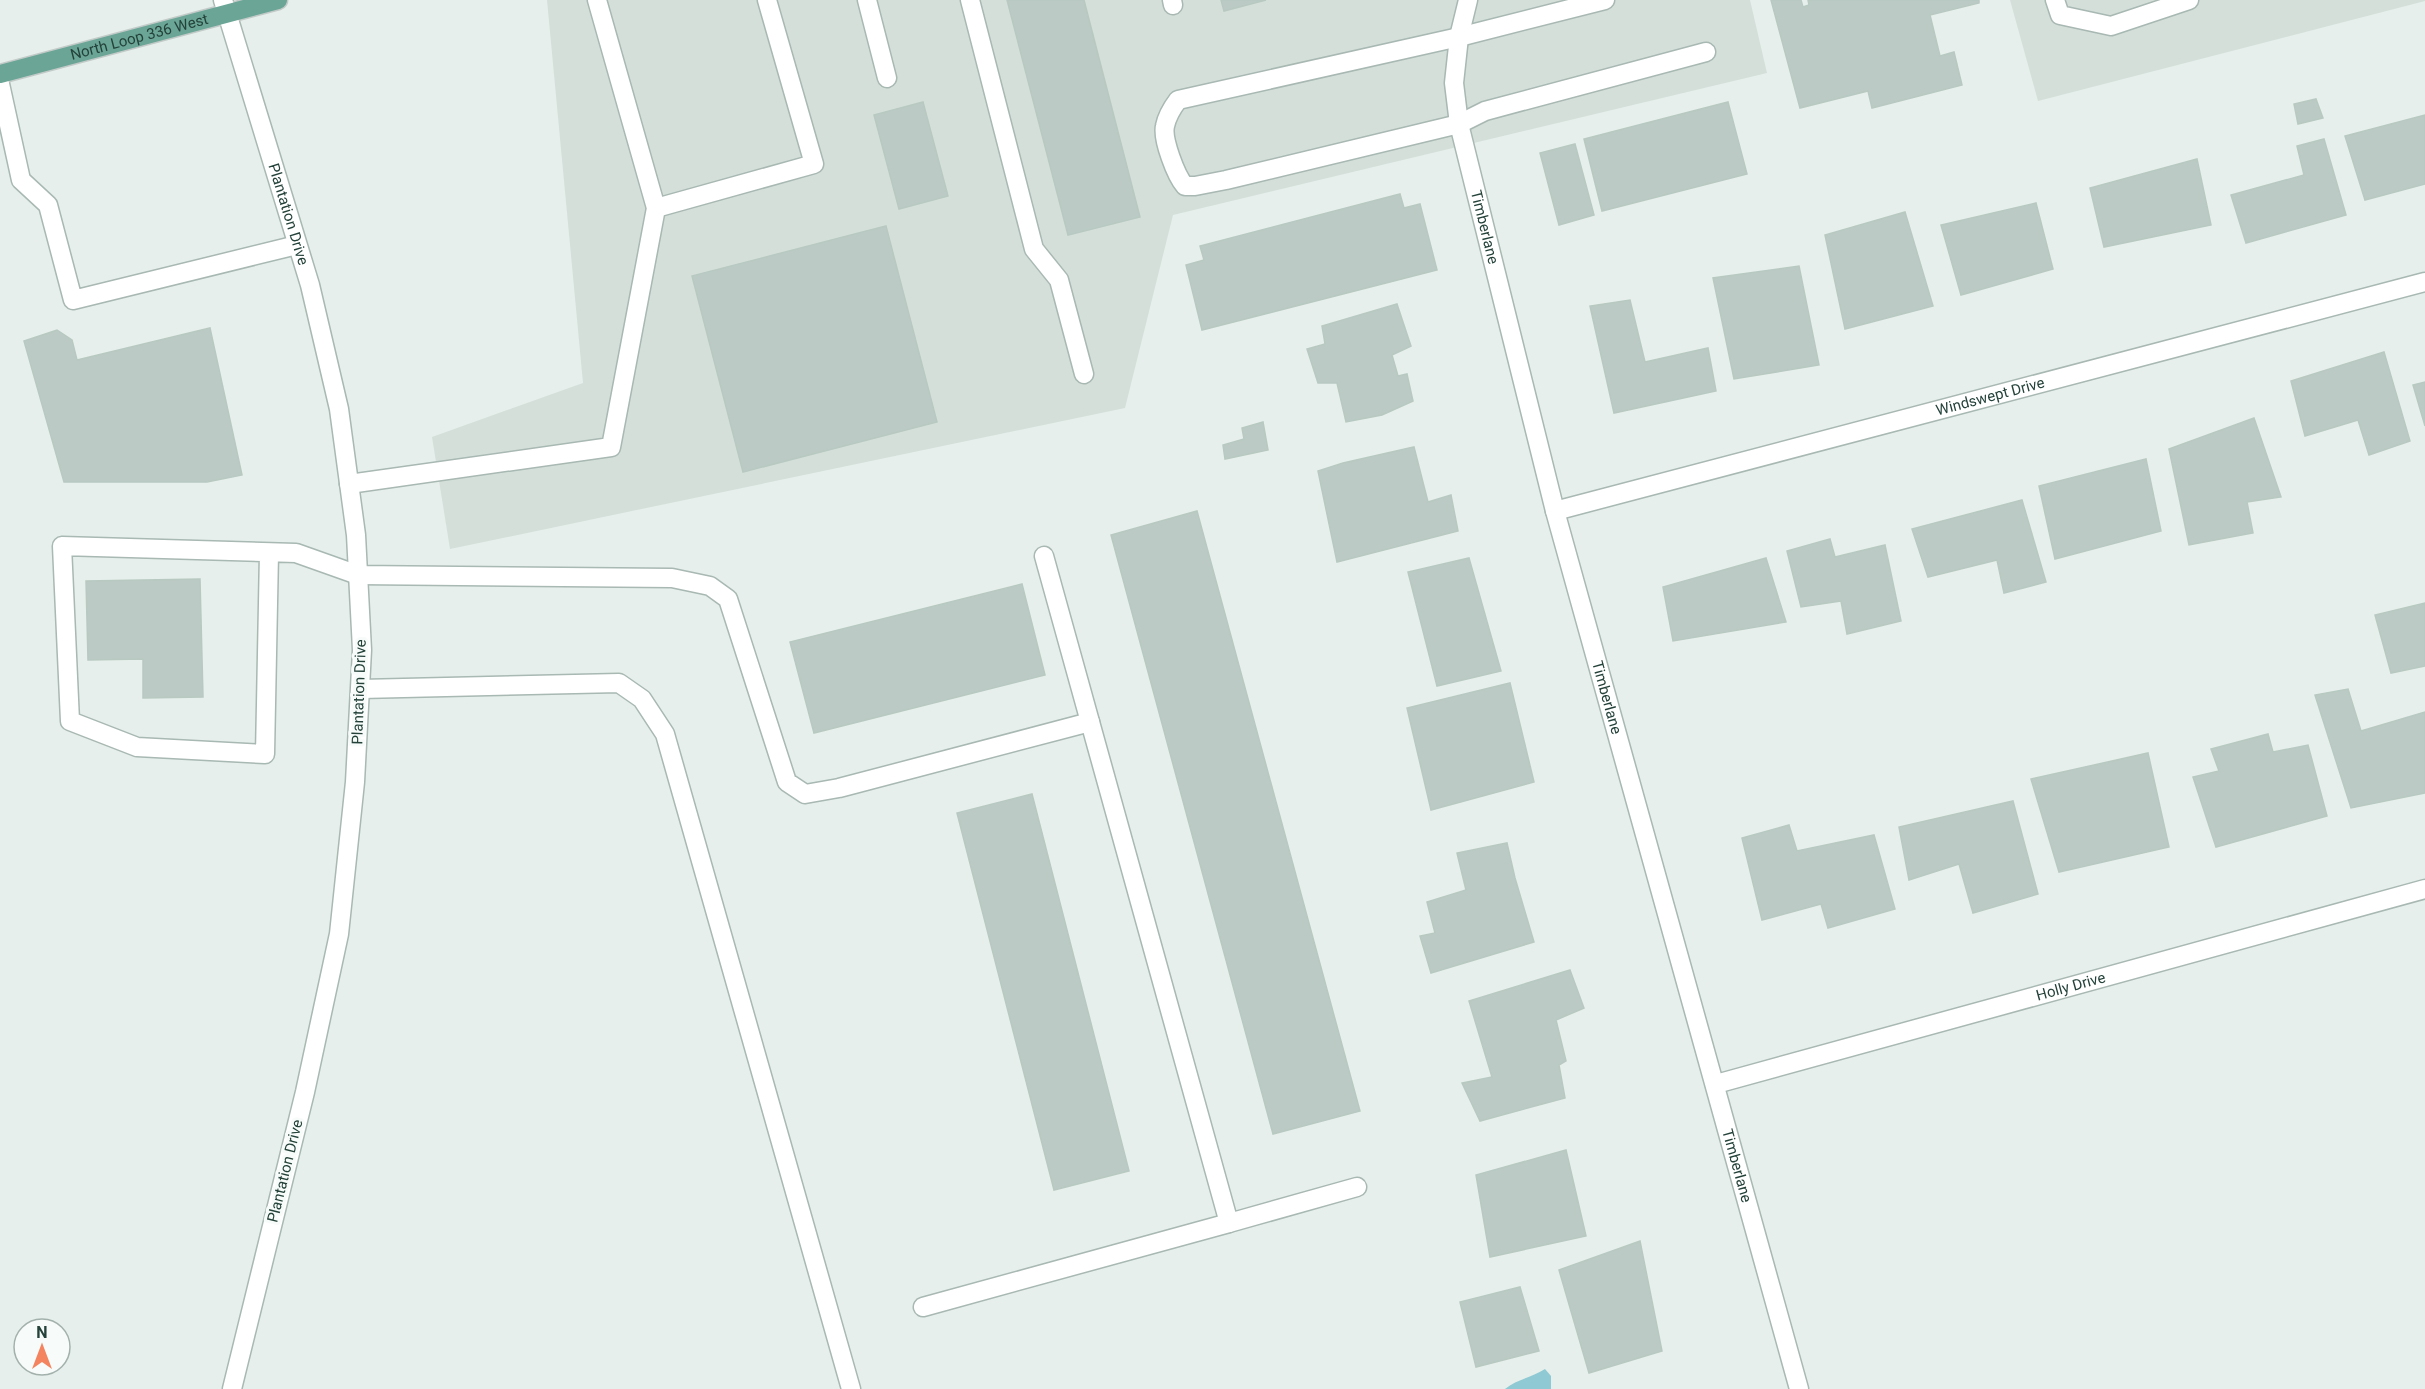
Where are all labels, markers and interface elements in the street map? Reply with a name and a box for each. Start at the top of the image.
street label: North Loop 336 West [68,10,210,64]
street label: Plantation Drive [264,161,312,267]
street label: Timberlane [1467,188,1502,266]
street label: Windswept Drive [1934,374,2046,419]
street label: Plantation Drive [348,639,370,745]
street label: Timberlane [1588,659,1626,736]
street label: Holly Drive [2034,968,2108,1005]
street label: Plantation Drive [264,1118,306,1224]
street label: Timberlane [1718,1127,1756,1205]
north arrow [12,1317,72,1377]
text: N [36,1323,48,1342]

